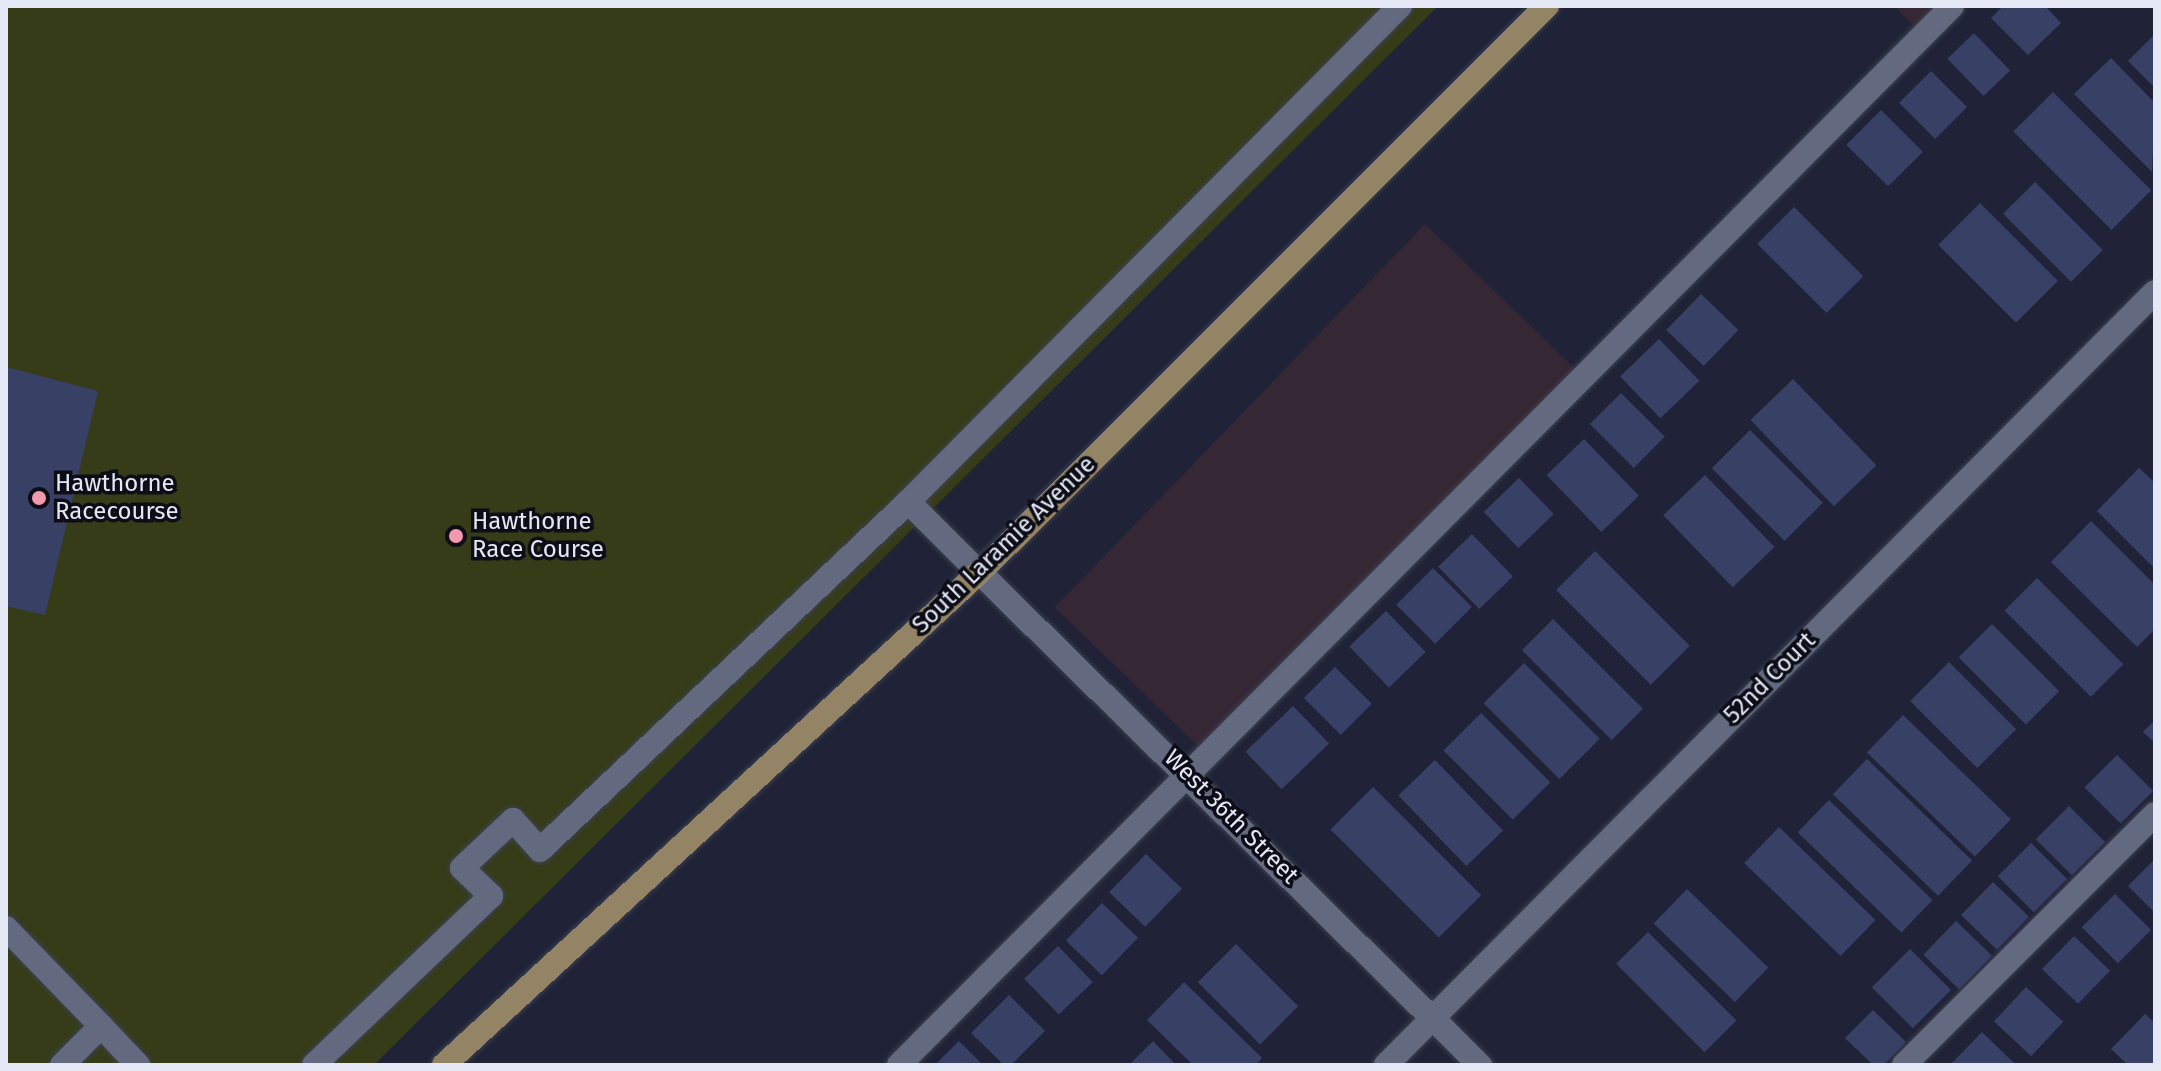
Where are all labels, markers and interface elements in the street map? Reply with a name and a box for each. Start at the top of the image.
street label: South Laramie Avenue [907,450,1101,640]
place label: Hawthorne Racecourse [55,470,179,526]
marker: Hawthorne Racecourse [30,489,48,507]
place label: Hawthorne Race Course [472,508,604,564]
marker: Hawthorne Race Course [447,527,465,545]
street label: 52nd Court [1718,626,1822,730]
street label: West 36th Street [1158,744,1304,890]

